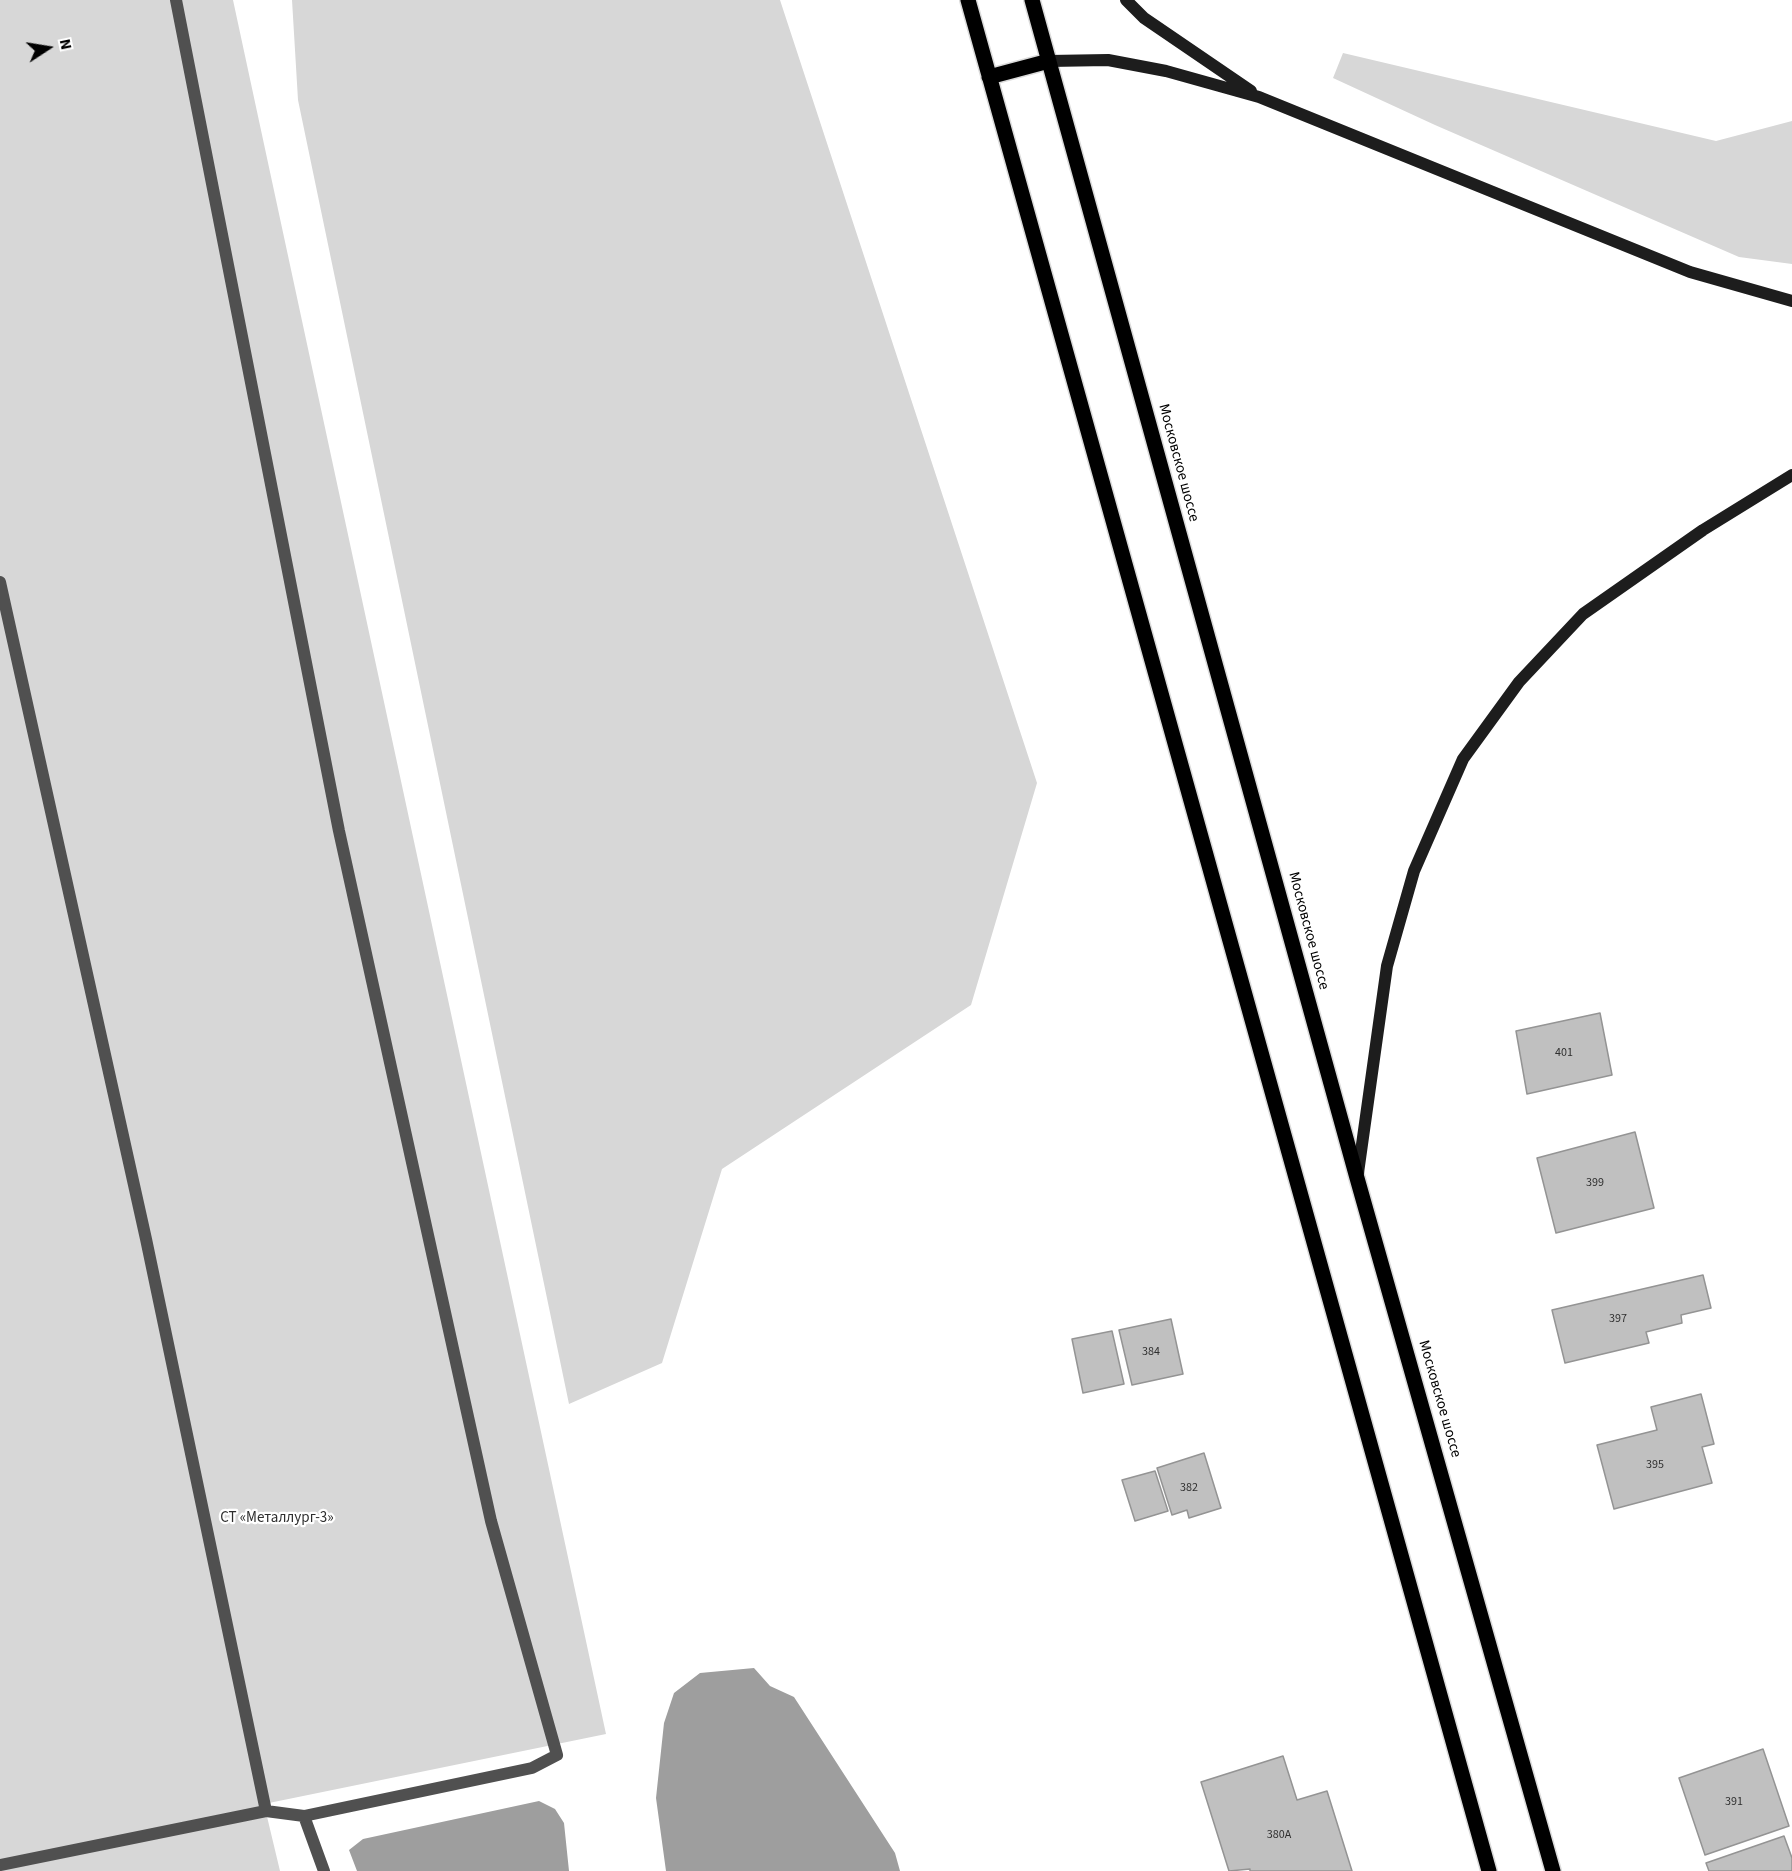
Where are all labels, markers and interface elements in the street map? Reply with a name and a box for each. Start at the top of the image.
north arrow [18,18,78,78]
text: N [54,37,77,52]
street label: Московское шоссе [1154,402,1202,524]
street label: Московское шоссе [1284,870,1332,992]
house number: 401 [1555,1046,1573,1060]
house number: 399 [1586,1176,1604,1190]
house number: 397 [1609,1312,1627,1326]
street label: Московское шоссе [1414,1338,1464,1460]
house number: 384 [1142,1345,1160,1359]
house number: 395 [1646,1458,1664,1472]
house number: 382 [1180,1481,1198,1495]
park label: СТ «Металлург-3» [220,1510,334,1528]
house number: 391 [1725,1795,1743,1809]
house number: 380А [1267,1828,1291,1842]

